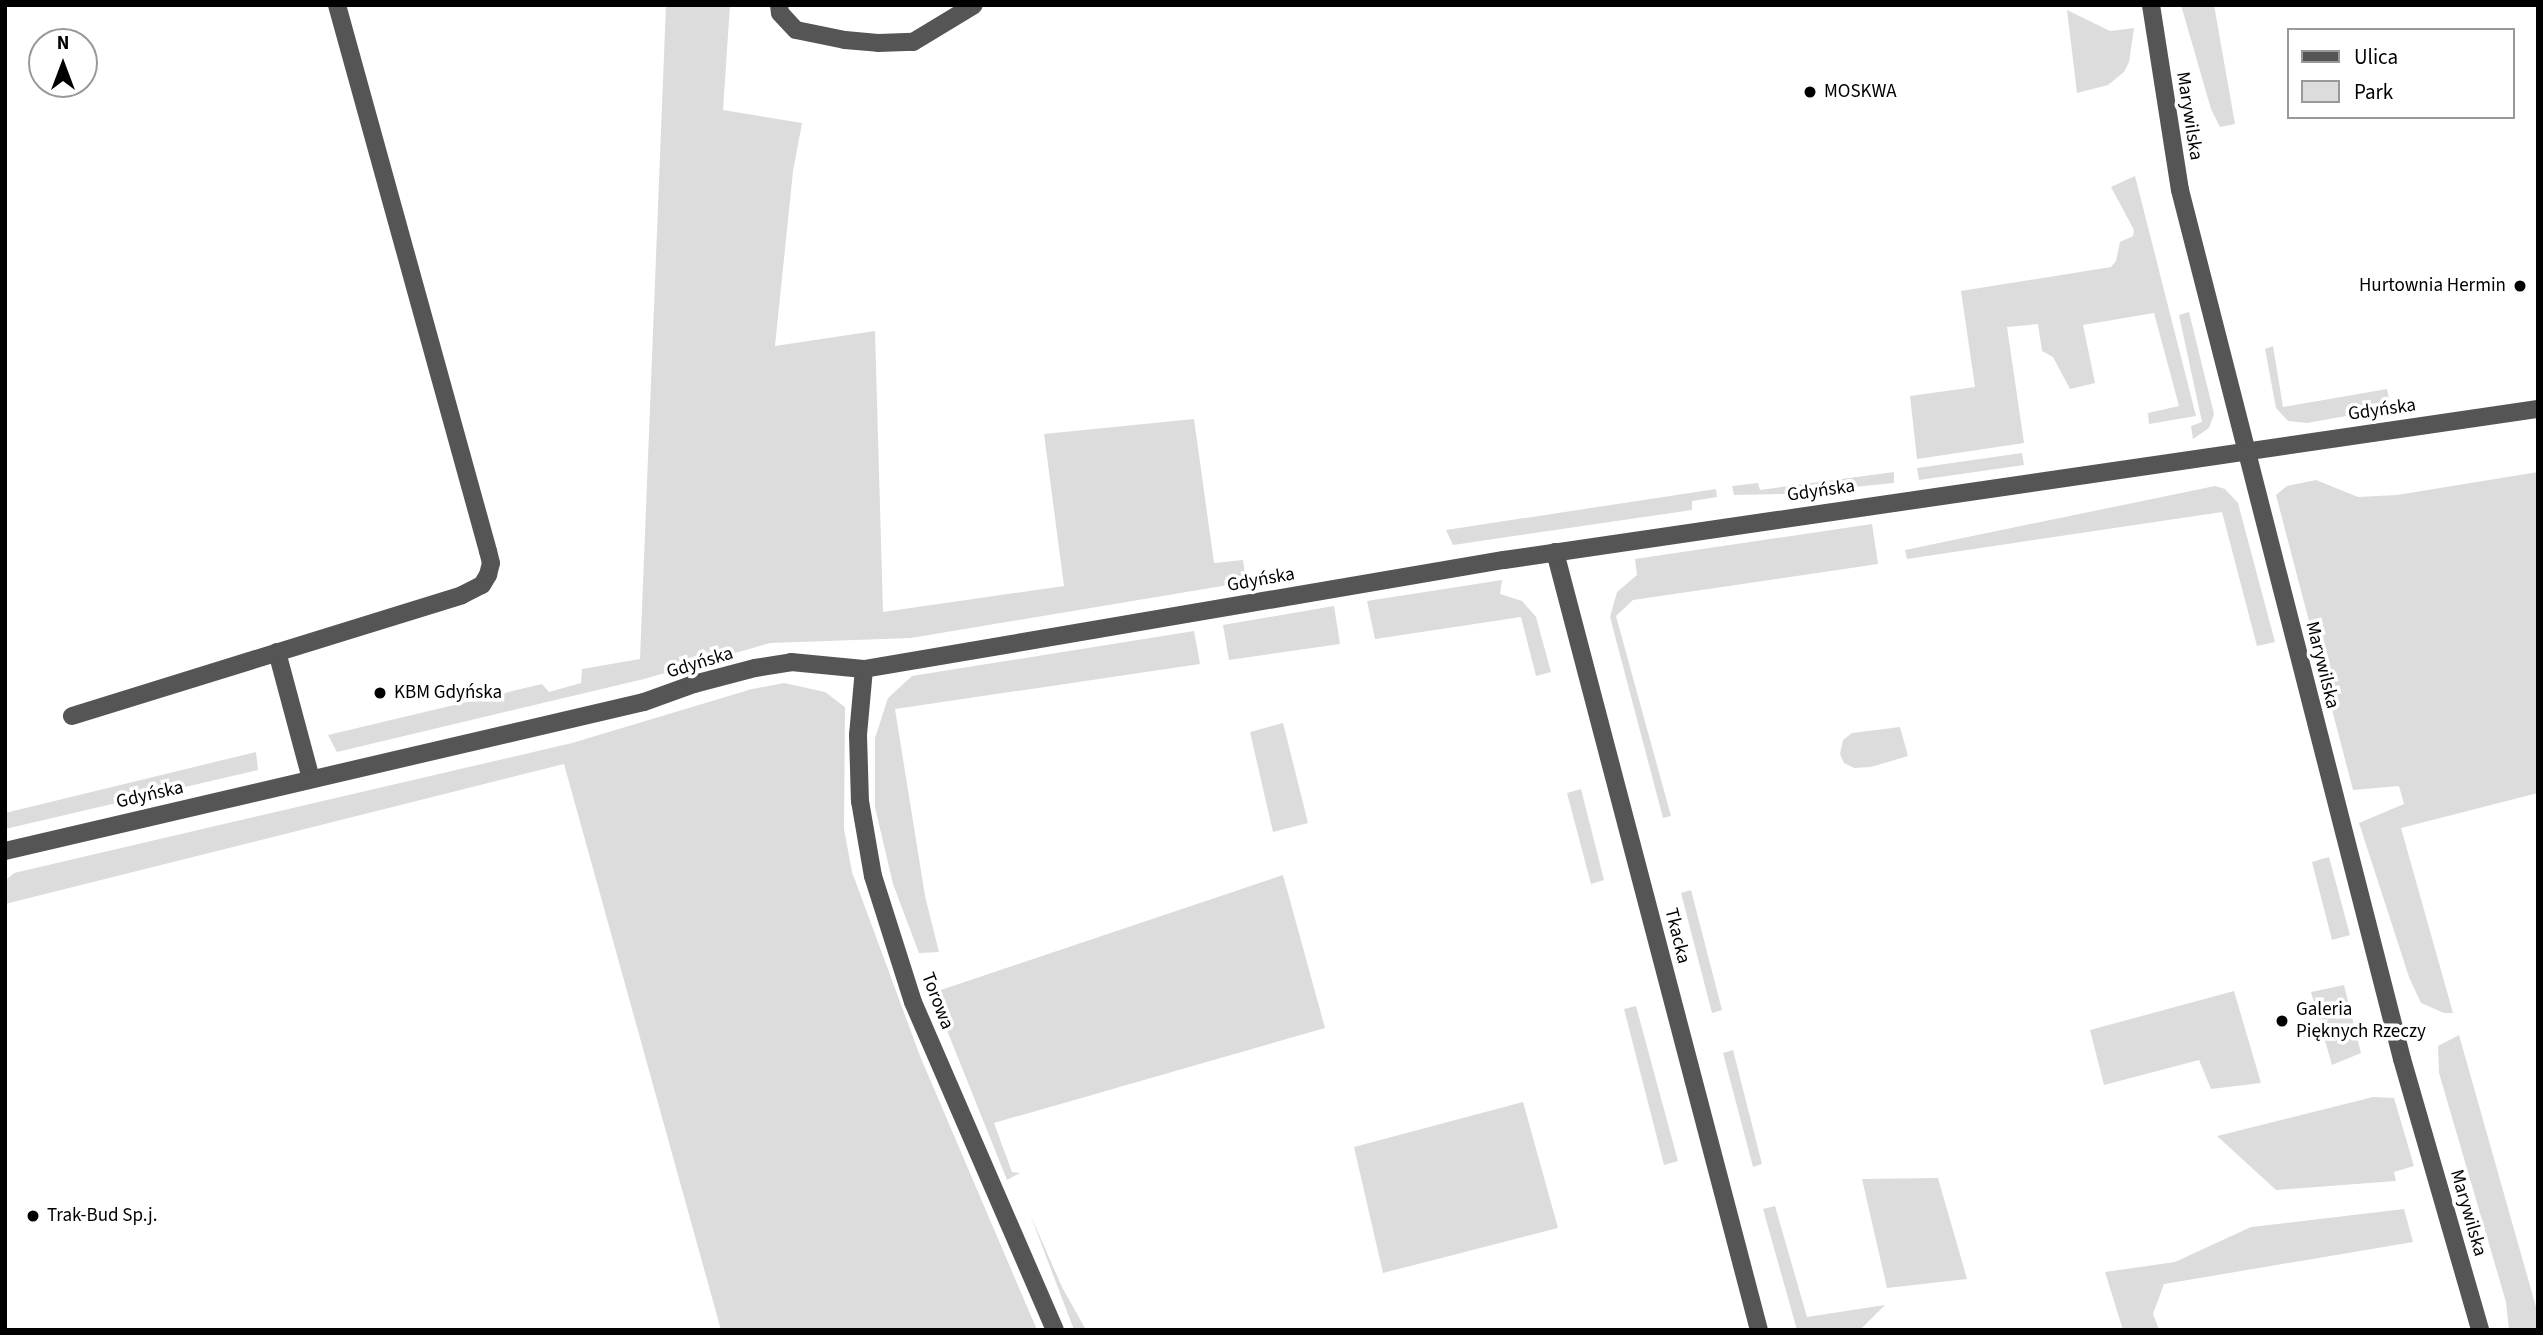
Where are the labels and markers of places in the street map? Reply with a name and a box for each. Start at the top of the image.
place label: MOSKWA [1824,81,1897,103]
marker: MOSKWA [1802,84,1818,100]
place label: Hurtownia Hermin [2359,275,2506,297]
marker: Hurtownia Hermin [2512,278,2528,294]
place label: KBM Gdyńska [394,682,502,704]
marker: KBM Gdyńska [372,685,388,701]
place label: Galeria Pięknych Rzeczy [2296,999,2426,1043]
marker: Galeria Pięknych Rzeczy [2274,1013,2290,1029]
place label: Trak-Bud Sp.j. [47,1205,157,1227]
marker: Trak-Bud Sp.j. [25,1208,41,1224]

